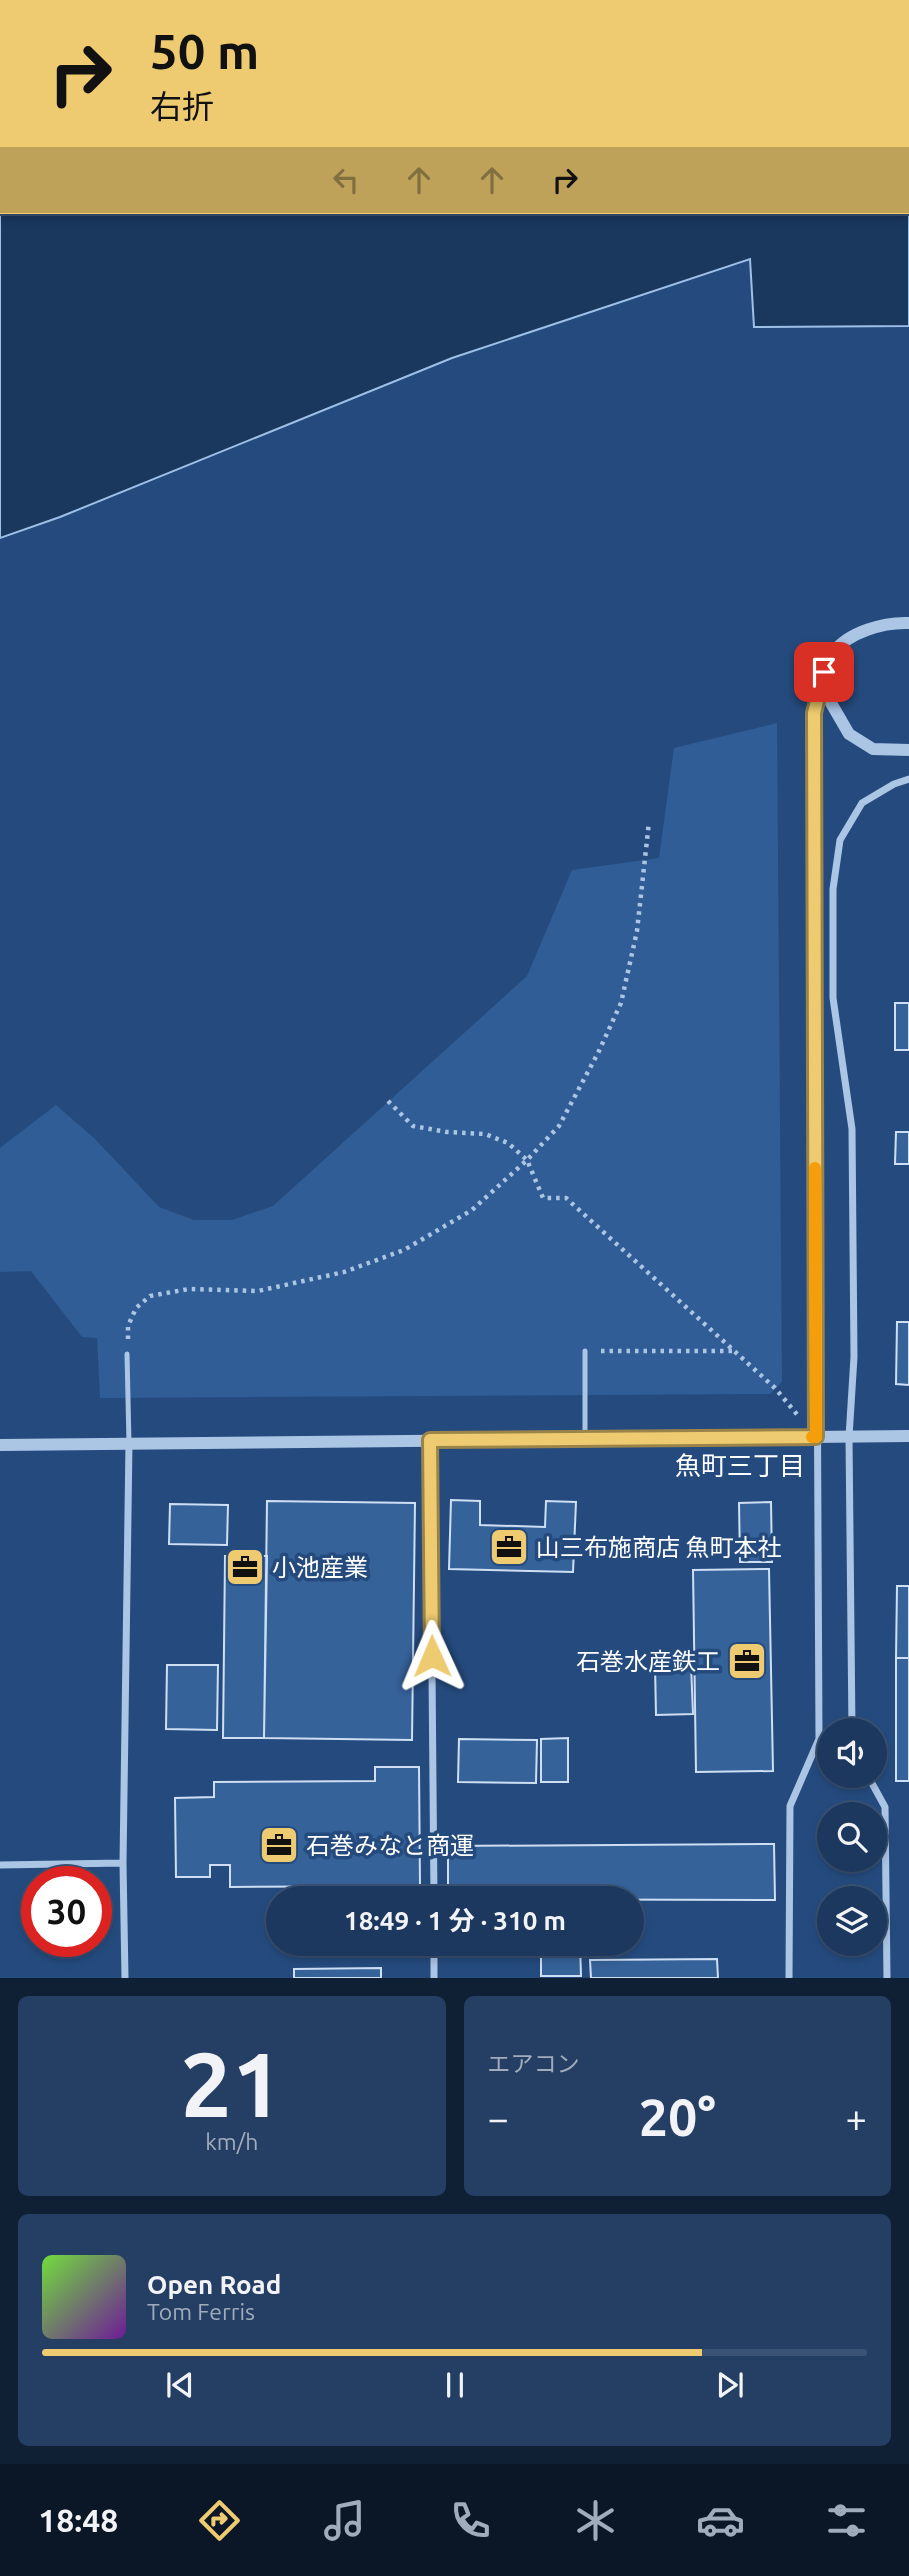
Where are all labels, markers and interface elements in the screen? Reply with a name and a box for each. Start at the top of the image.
text: 50 m [150,23,259,78]
icon: right [35,28,126,119]
text: 右折 [150,88,214,124]
icon: left [327,161,365,199]
icon: ahead [400,161,438,199]
icon: ahead [473,161,511,199]
icon: right [546,161,584,199]
pin [794,642,854,702]
icon: arrive [805,653,843,691]
district label: 魚町三丁目 [675,1451,805,1480]
office icon: 山三布施商店 魚町本社 [488,1526,530,1568]
place label: 山三布施商店 魚町本社 [536,1534,782,1561]
office icon: 小池産業 [224,1546,266,1588]
place label: 小池産業 [272,1554,368,1581]
position arrow [395,1619,469,1693]
office icon: 石巻水産鉄工 [726,1640,768,1682]
place label: 石巻水産鉄工 [576,1648,720,1675]
map controls [817,1718,887,1956]
button: sound [817,1718,887,1788]
button: search [817,1802,887,1872]
office icon: 石巻みなと商運 [258,1824,300,1866]
place label: 石巻みなと商運 [306,1832,474,1859]
speed limit sign: 30 [21,1866,112,1957]
button: layers [817,1886,887,1956]
text: 18:49 · 1 分 · 310 m [344,1906,566,1935]
text: 21 [180,2032,283,2134]
text: エアコン [488,2051,580,2076]
text: 20° [639,2088,716,2146]
text: − [488,2097,509,2139]
text: + [846,2097,867,2139]
text: km/h [205,2129,258,2154]
text: Open Road [147,2270,281,2299]
text: Tom Ferris [147,2299,255,2324]
icon: previous [161,2366,199,2404]
icon: pause [436,2366,474,2404]
icon: next [711,2366,749,2404]
icon: directions [195,2496,244,2545]
icon: music [320,2496,369,2545]
icon: phone [446,2496,495,2545]
icon: climate [571,2496,620,2545]
icon: car [696,2496,745,2545]
icon: filters [822,2496,871,2545]
text: 18:48 [38,2502,118,2538]

